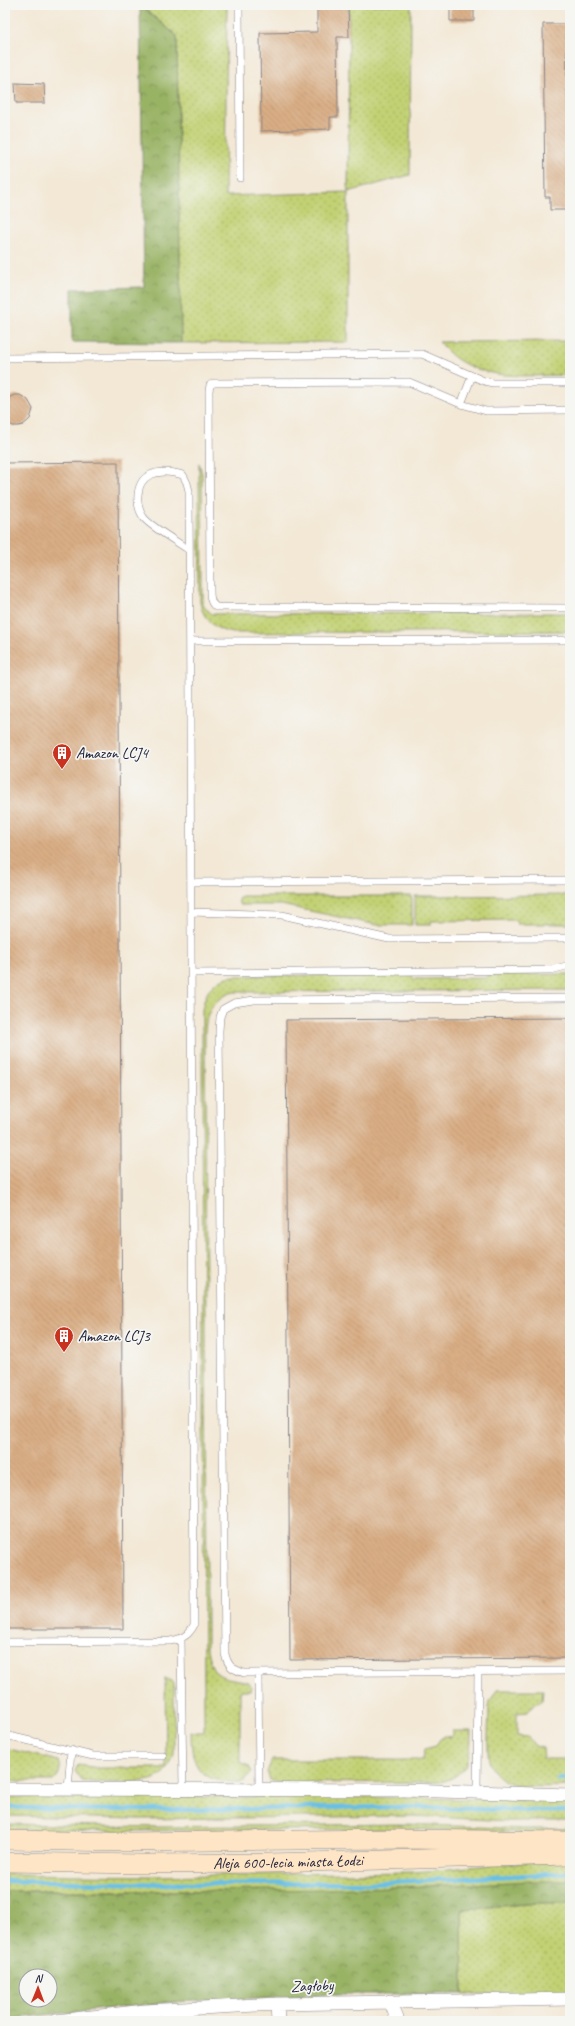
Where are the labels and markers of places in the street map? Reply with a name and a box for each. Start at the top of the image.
building icon: Amazon LCJ4 [51,742,73,770]
place label: Amazon LCJ4 [76,743,150,763]
building icon: Amazon LCJ3 [53,1325,75,1353]
place label: Amazon LCJ3 [78,1326,152,1346]

